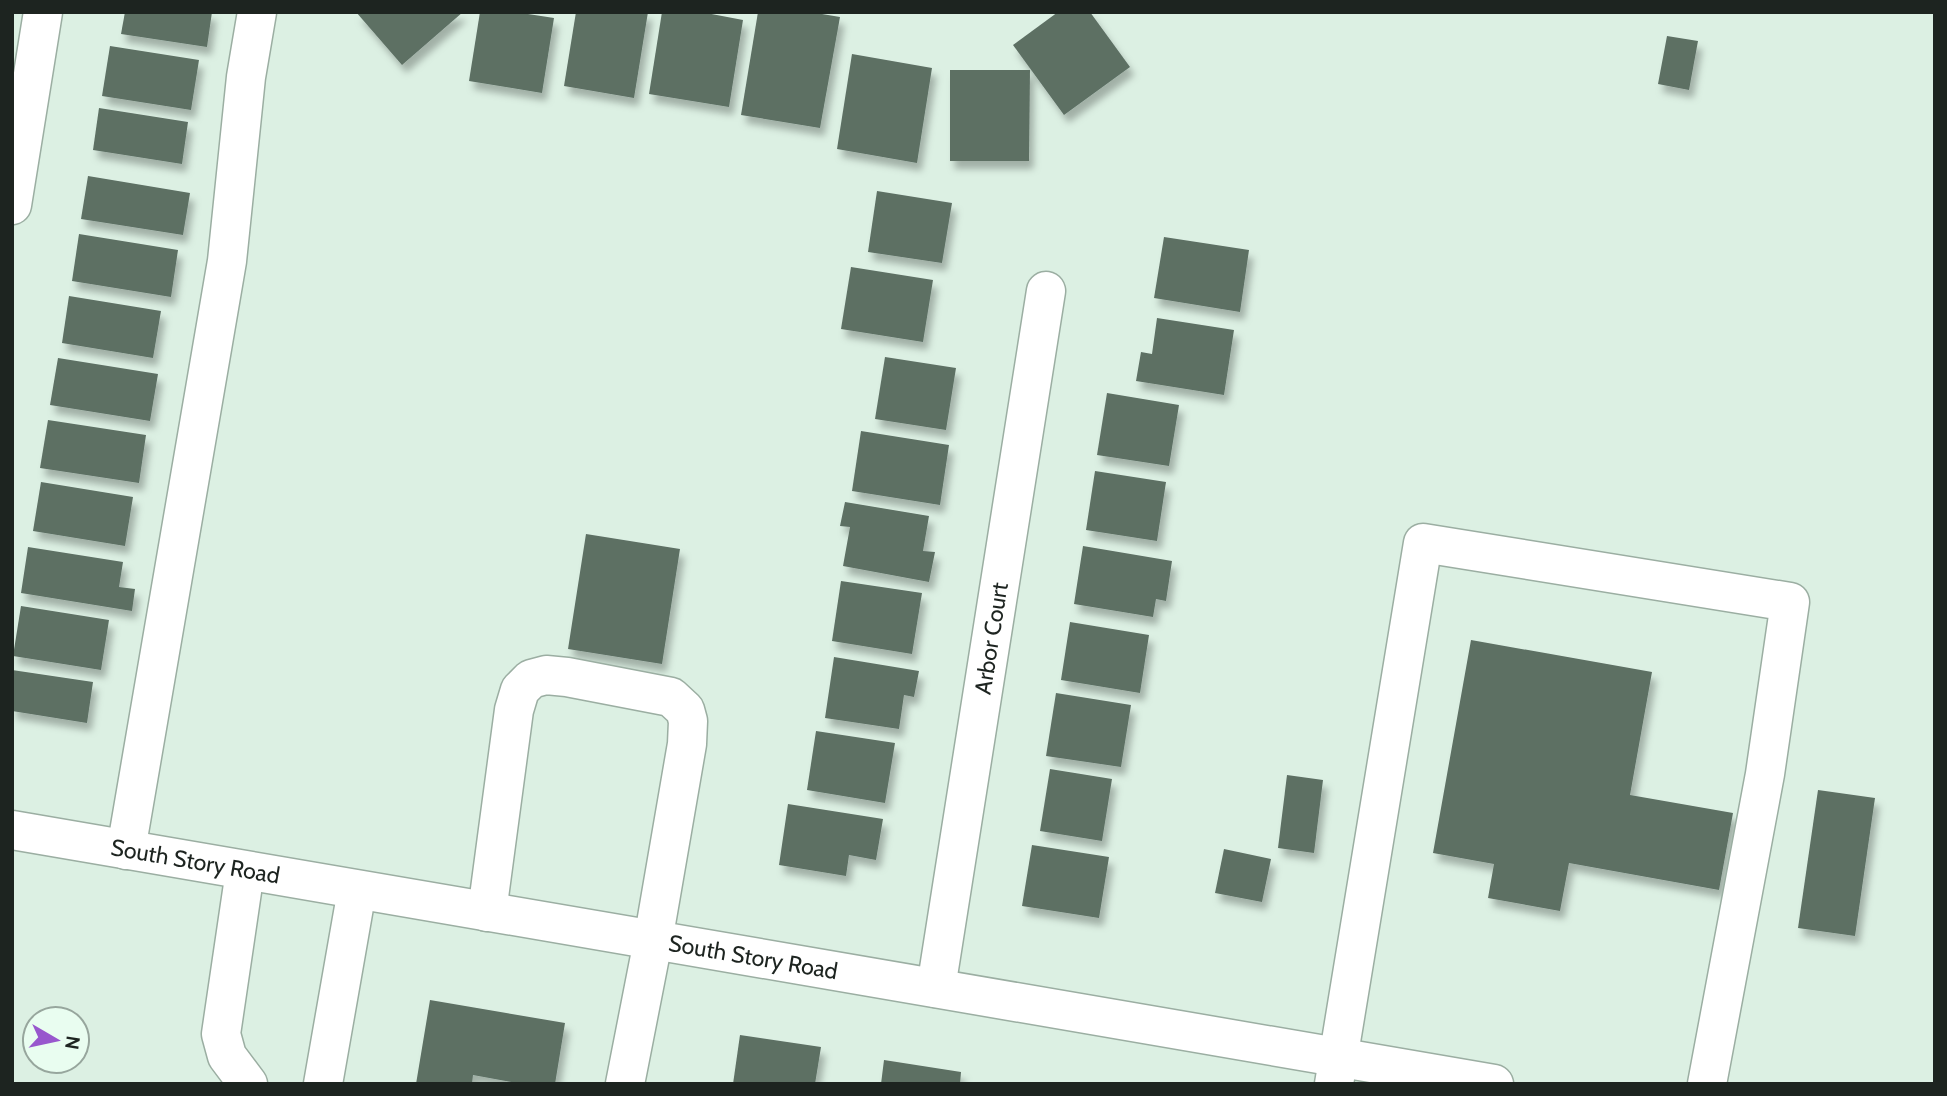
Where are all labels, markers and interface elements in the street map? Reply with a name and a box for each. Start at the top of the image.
street label: Arbor Court [969,580,1014,696]
street label: South Story Road [109,833,282,890]
street label: South Story Road [667,929,840,985]
north arrow [21,1005,91,1075]
text: N [60,1034,85,1051]

